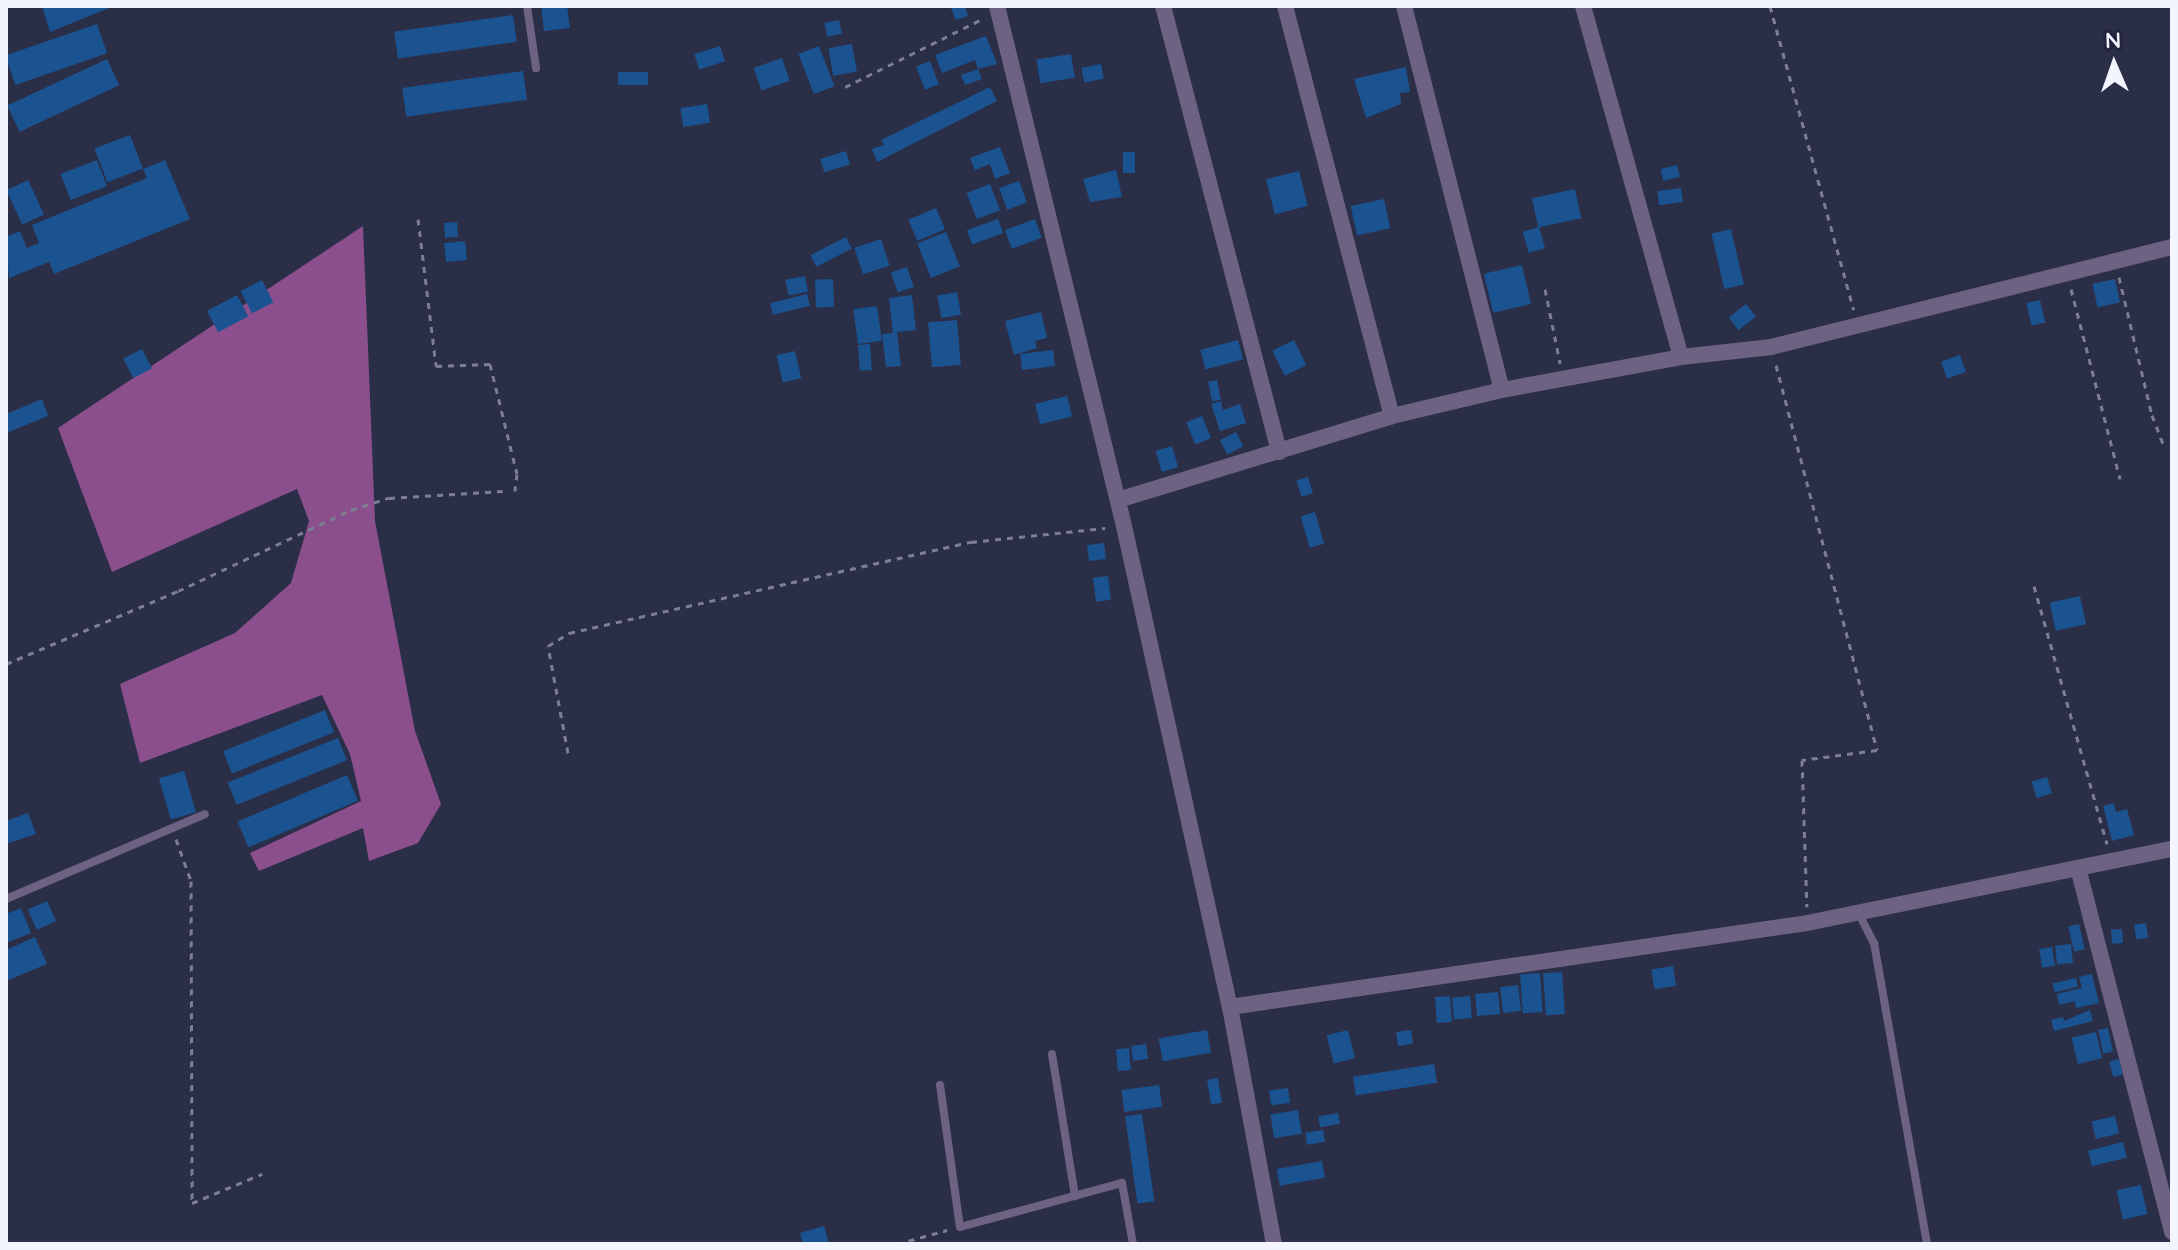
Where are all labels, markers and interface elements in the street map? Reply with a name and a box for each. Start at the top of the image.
north arrow [2074,24,2154,104]
text: N [2105,26,2122,54]

